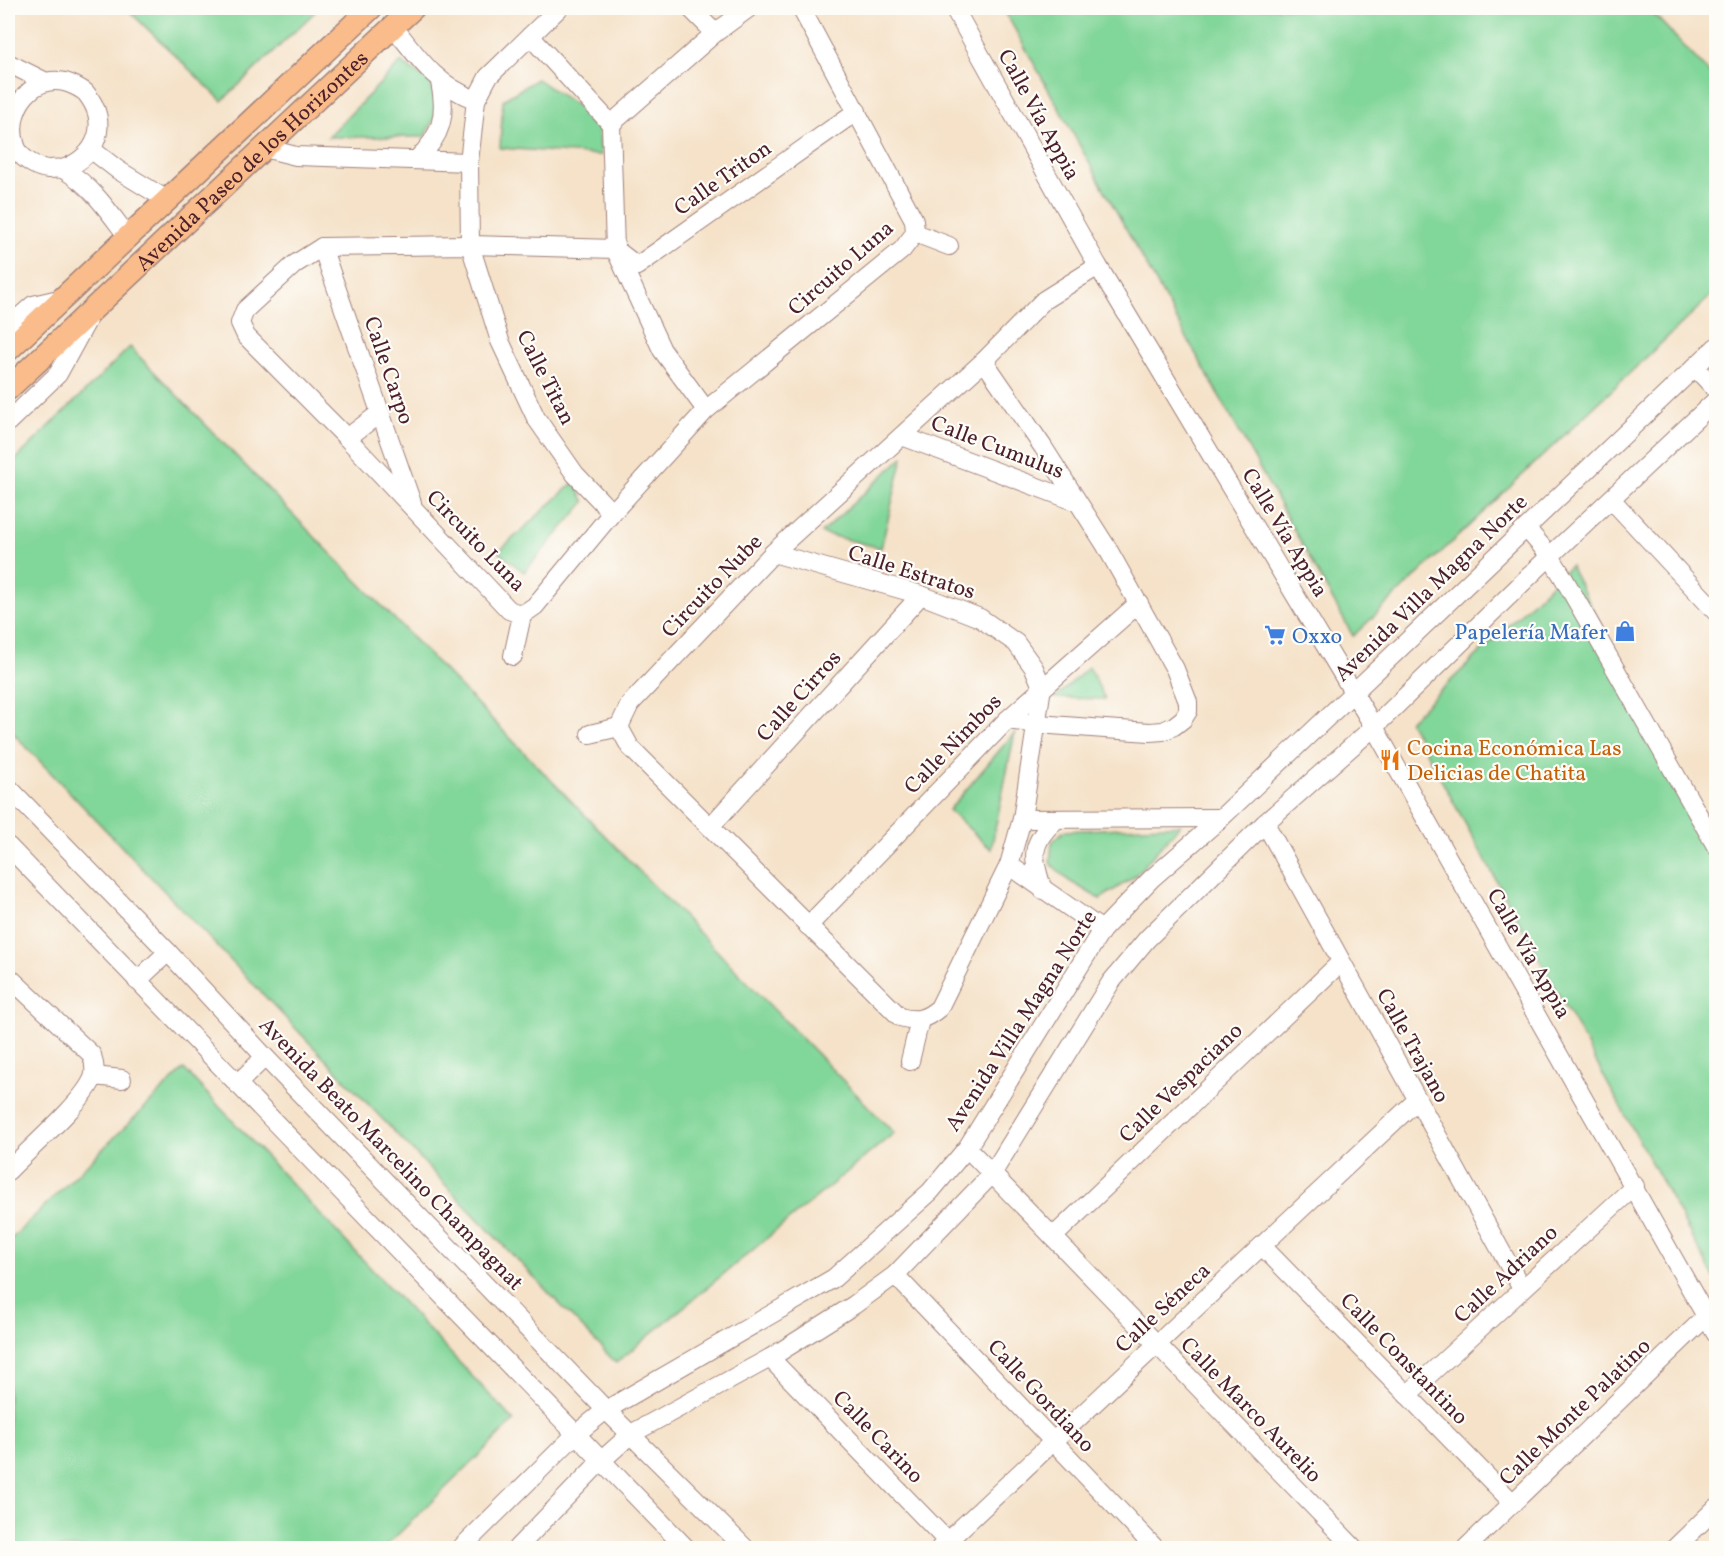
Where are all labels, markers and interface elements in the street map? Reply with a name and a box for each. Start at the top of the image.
street label: Avenida Paseo de los Horizontes [129,44,377,280]
street label: Calle Vía Appia [989,44,1087,187]
street label: Calle Triton [668,134,779,224]
street label: Circuito Luna [782,214,901,324]
street label: Calle Carpo [355,313,421,429]
street label: Calle Titan [508,325,582,431]
street label: Calle Cumulus [926,409,1068,488]
street label: Calle Vía Appia [1233,463,1335,604]
street label: Circuito Luna [418,484,532,600]
street label: Avenida Villa Magna Norte [1328,488,1535,690]
street label: Circuito Nube [655,528,770,646]
street label: Calle Estratos [844,538,979,609]
place label: Papelería Mafer [1454,618,1608,649]
shop icon: Papelería Mafer [1613,619,1637,643]
place label: Oxxo [1292,622,1342,653]
supermarket icon: Oxxo [1263,623,1287,647]
street label: Calle Cirros [750,644,849,749]
street label: Calle Nimbos [898,688,1010,802]
place label: Cocina Económica Las Delicias de Chatita [1407,734,1622,790]
restaurant icon: Cocina Económica Las Delicias de Chatita [1378,748,1402,772]
street label: Calle Vía Appia [1478,883,1578,1025]
street label: Avenida Villa Magna Norte [939,905,1105,1138]
street label: Calle Trajano [1368,983,1456,1109]
street label: Avenida Beato Marcelino Champagnat [251,1011,530,1299]
street label: Calle Vespaciano [1113,1017,1251,1151]
street label: Calle Adriano [1448,1218,1566,1331]
street label: Calle Séneca [1109,1256,1218,1361]
street label: Calle Constantino [1332,1287,1474,1433]
street label: Calle Marco Aurelio [1172,1331,1328,1491]
street label: Calle Monte Palatino [1493,1332,1659,1494]
street label: Calle Gordiano [979,1333,1101,1460]
street label: Calle Carino [825,1384,930,1491]

